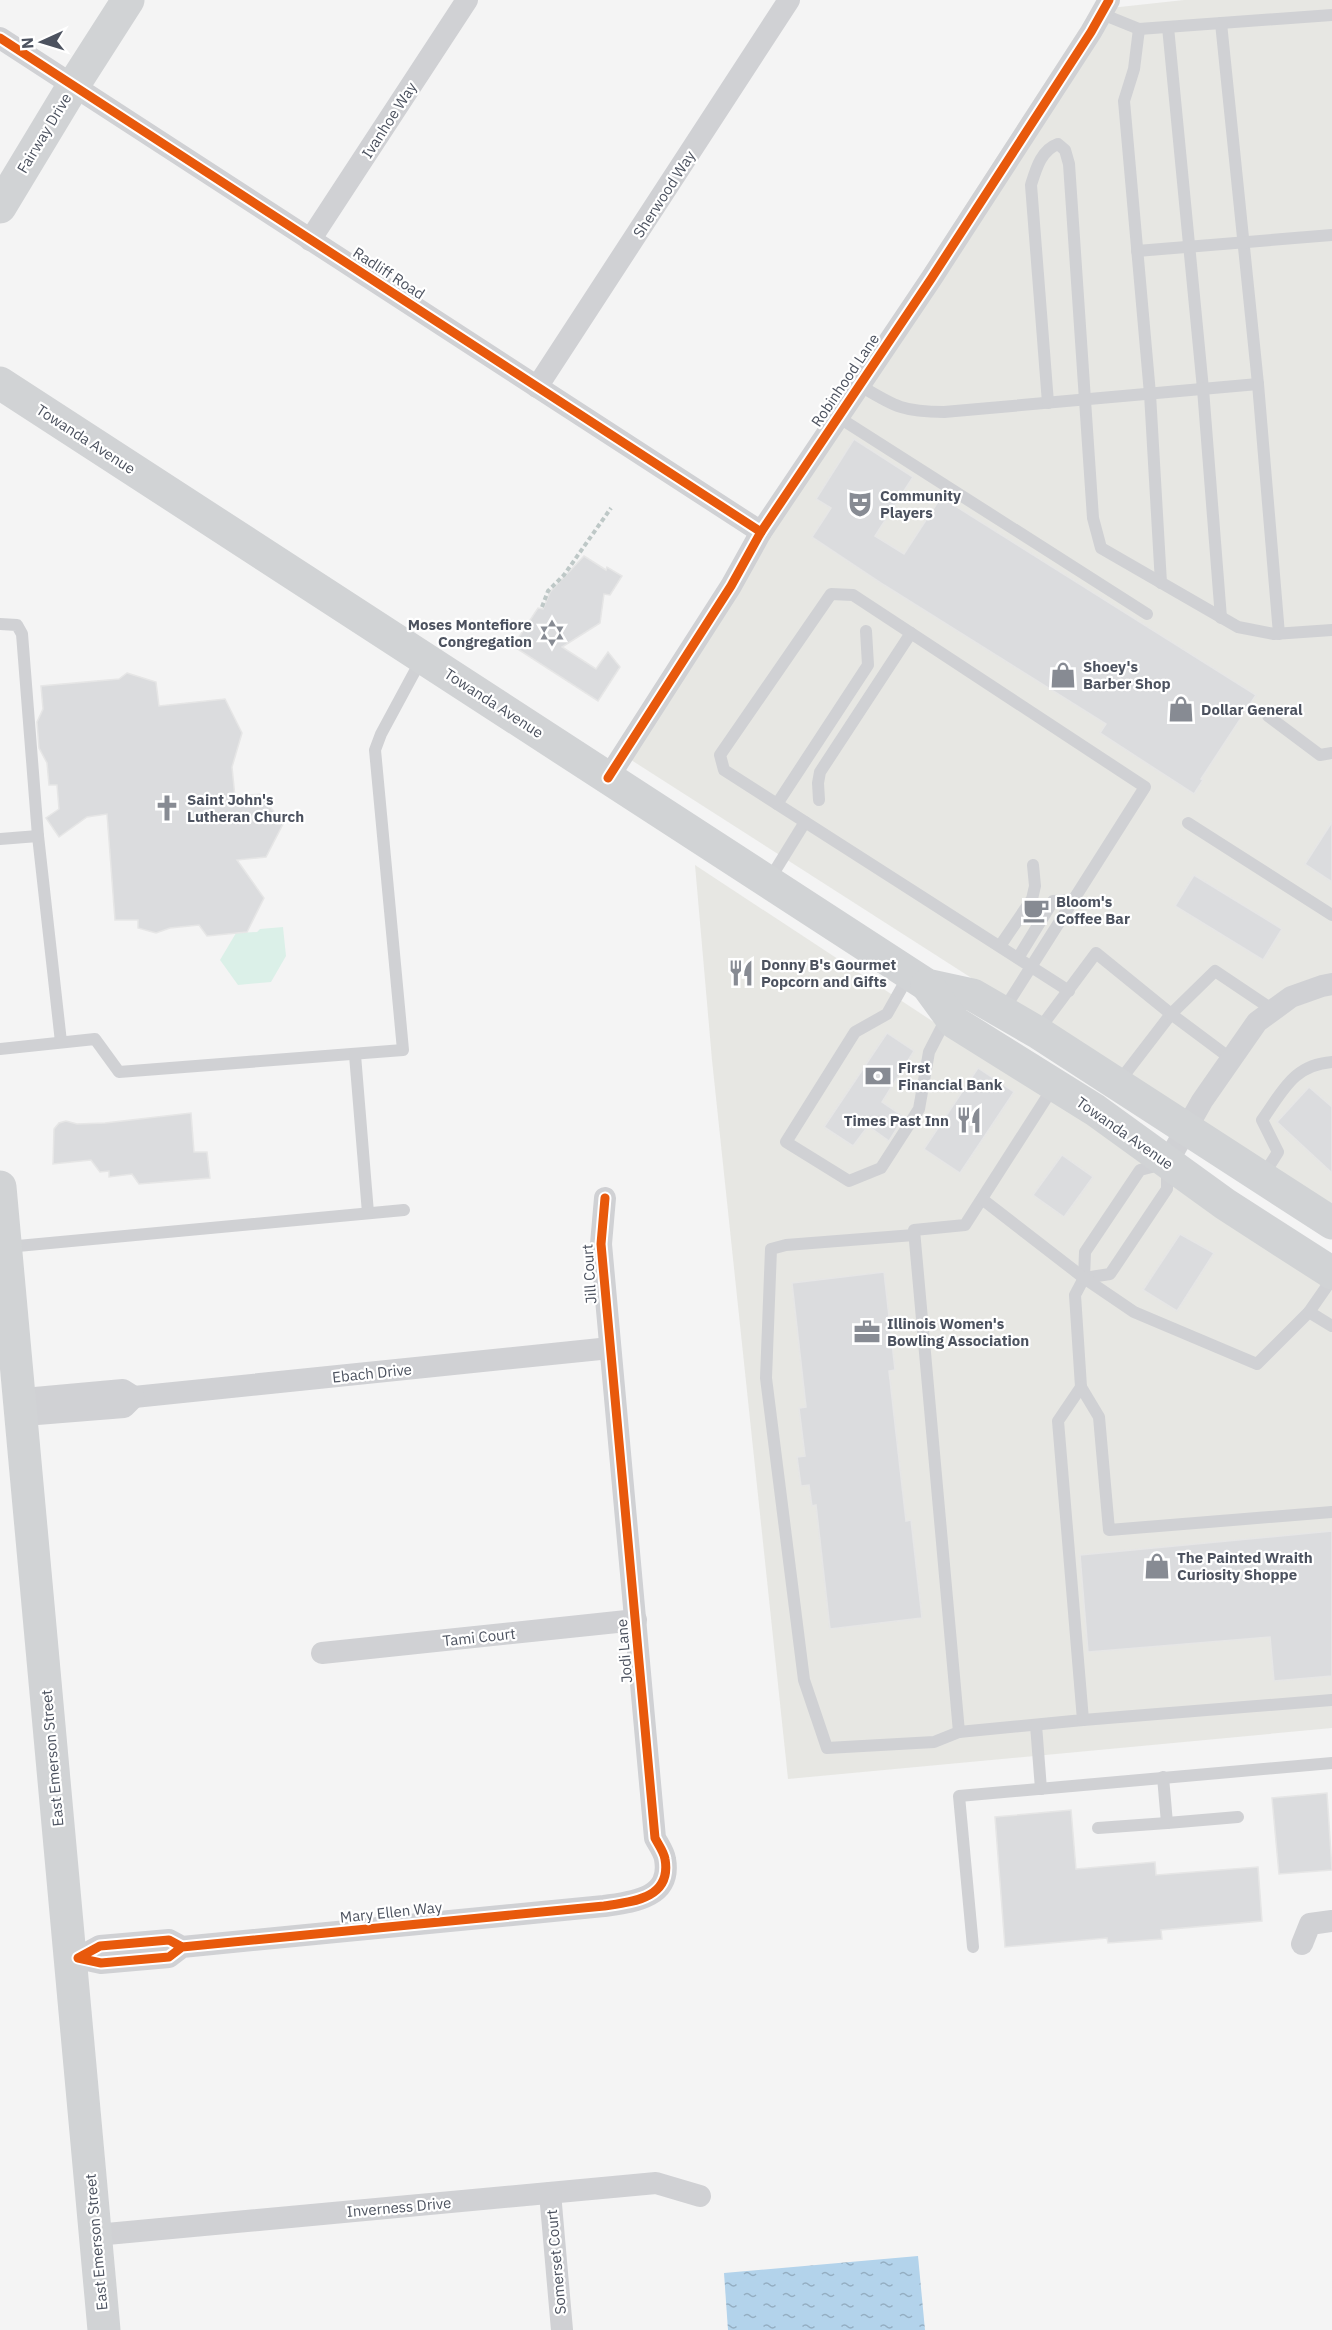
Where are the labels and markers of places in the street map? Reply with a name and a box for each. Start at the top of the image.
place label: Community Players [880,486,961,522]
theatre icon: Community Players [845,489,875,519]
place label: Moses Montefiore Congregation [408,615,532,651]
synagogue icon: Moses Montefiore Congregation [537,618,567,648]
place label: Shoey's Barber Shop [1083,657,1171,693]
shop icon: Shoey's Barber Shop [1048,660,1078,690]
shop icon: Dollar General [1166,694,1196,724]
place label: Dollar General [1201,700,1303,719]
place label: Saint John's Lutheran Church [187,790,304,826]
church icon: Saint John's Lutheran Church [152,793,182,823]
place label: Bloom's Coffee Bar [1056,892,1130,928]
cafe icon: Bloom's Coffee Bar [1021,895,1051,925]
place label: Donny B's Gourmet Popcorn and Gifts [761,955,896,991]
restaurant icon: Donny B's Gourmet Popcorn and Gifts [726,958,756,988]
place label: First Financial Bank [898,1058,1003,1094]
bank icon: First Financial Bank [863,1061,893,1091]
restaurant icon: Times Past Inn [954,1105,984,1135]
place label: Times Past Inn [844,1111,949,1130]
place label: Illinois Women's Bowling Association [887,1314,1029,1350]
office icon: Illinois Women's Bowling Association [852,1317,882,1347]
place label: The Painted Wraith Curiosity Shoppe [1177,1548,1313,1584]
shop icon: The Painted Wraith Curiosity Shoppe [1142,1551,1172,1581]

